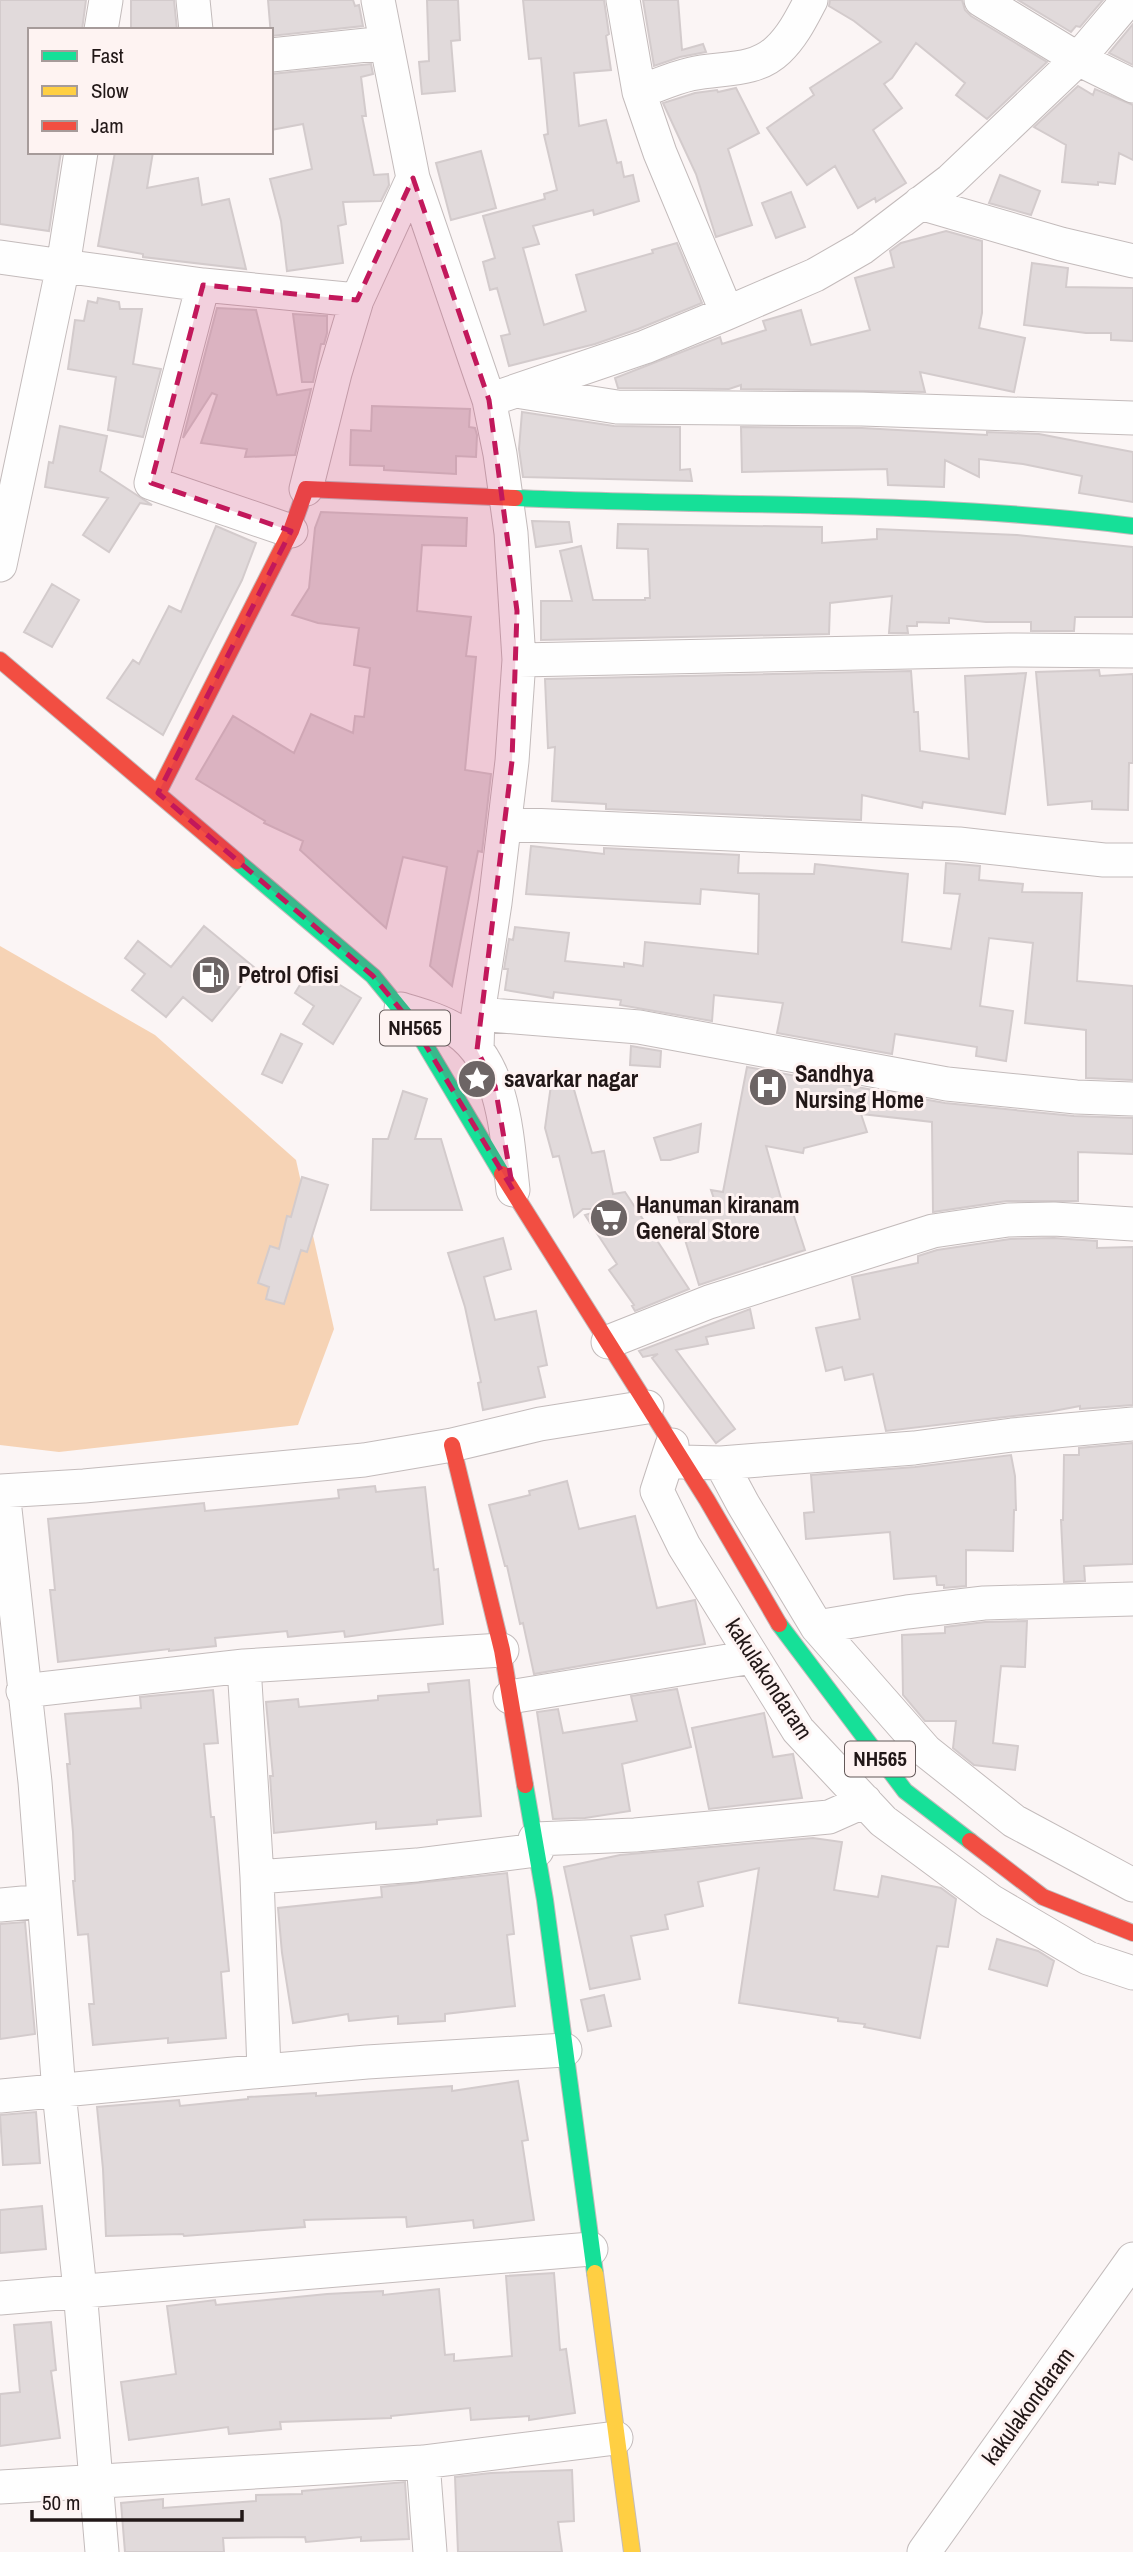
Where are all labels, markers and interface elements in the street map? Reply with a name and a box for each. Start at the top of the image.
legend [28,28,273,154]
text: Fast [91,41,124,70]
text: Slow [91,76,129,105]
text: Jam [91,111,124,140]
fuel station icon: Petrol Ofisi [190,954,232,996]
place label: Petrol Ofisi [238,959,339,990]
road number: NH565 [380,1010,450,1046]
place icon: savarkar nagar [456,1058,498,1100]
place label: Sandhya Nursing Home [795,1058,924,1115]
place label: savarkar nagar [504,1063,639,1094]
hospital icon: Sandhya Nursing Home [747,1066,789,1108]
place label: Hanuman kiranam General Store [636,1189,800,1246]
supermarket icon: Hanuman kiranam General Store [588,1197,630,1239]
street label: kakulakondaram [719,1612,820,1745]
road number: NH565 [845,1742,915,1776]
street label: kakulakondaram [974,2341,1081,2471]
scale bar [32,2478,242,2522]
text: 50 m [42,2488,80,2517]

